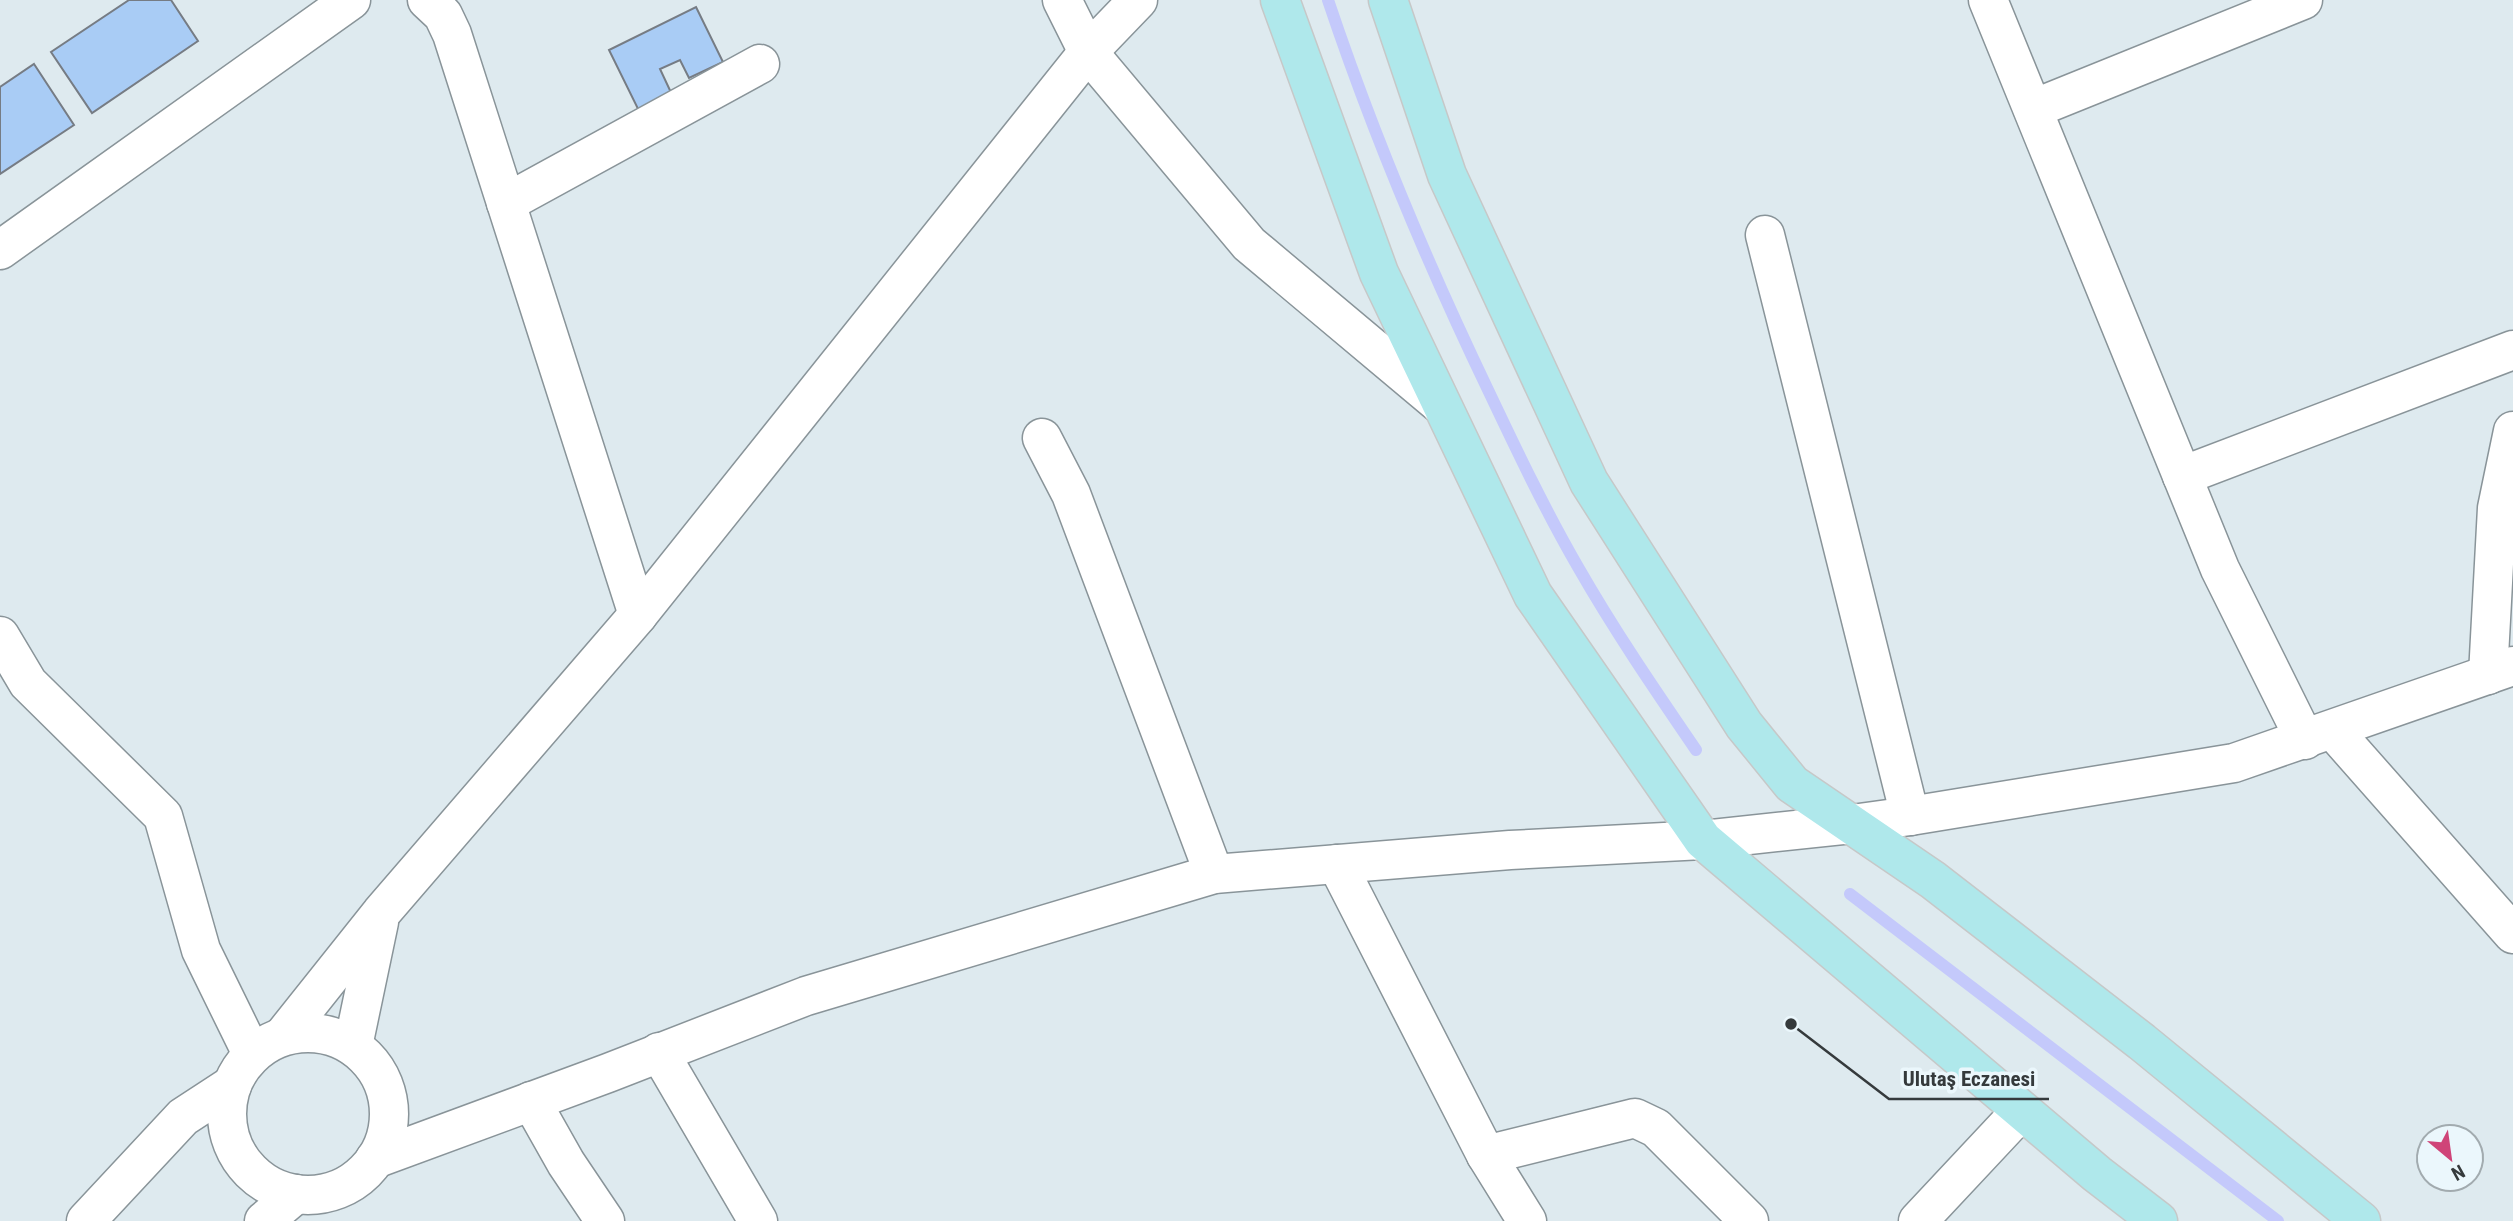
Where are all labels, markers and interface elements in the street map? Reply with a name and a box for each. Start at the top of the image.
callout: Ulutaş Eczanesi [1889,1057,2049,1099]
text: Ulutaş Eczanesi [1903,1067,2035,1091]
north arrow [2415,1123,2485,1193]
text: N [2447,1160,2469,1185]

